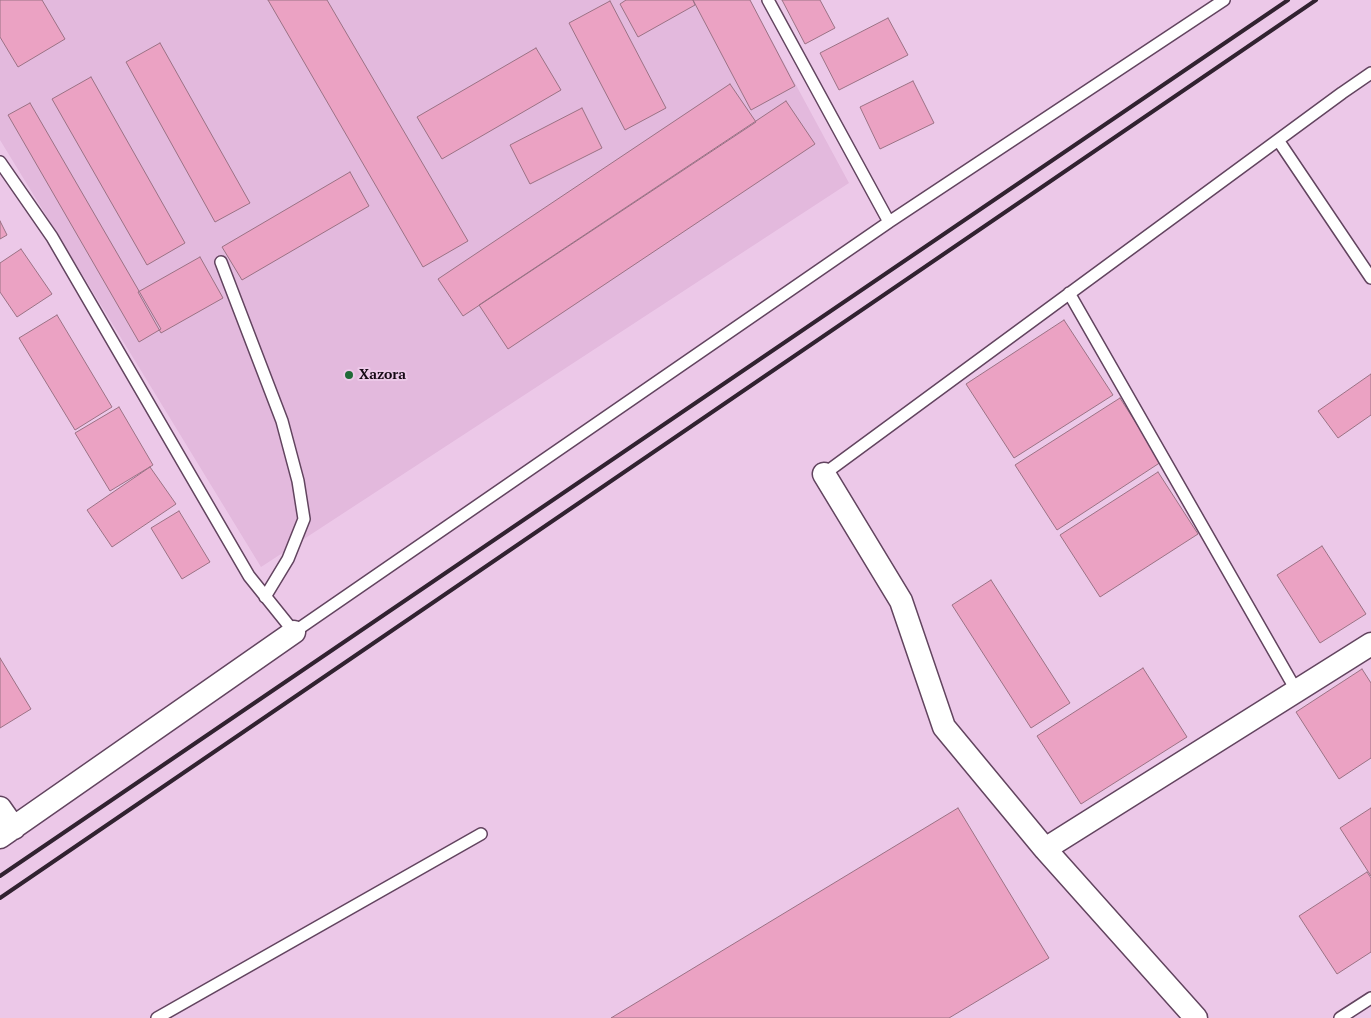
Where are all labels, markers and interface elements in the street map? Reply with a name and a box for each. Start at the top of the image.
place label: Xazora [359,367,406,383]
marker: Xazora [343,369,355,381]

